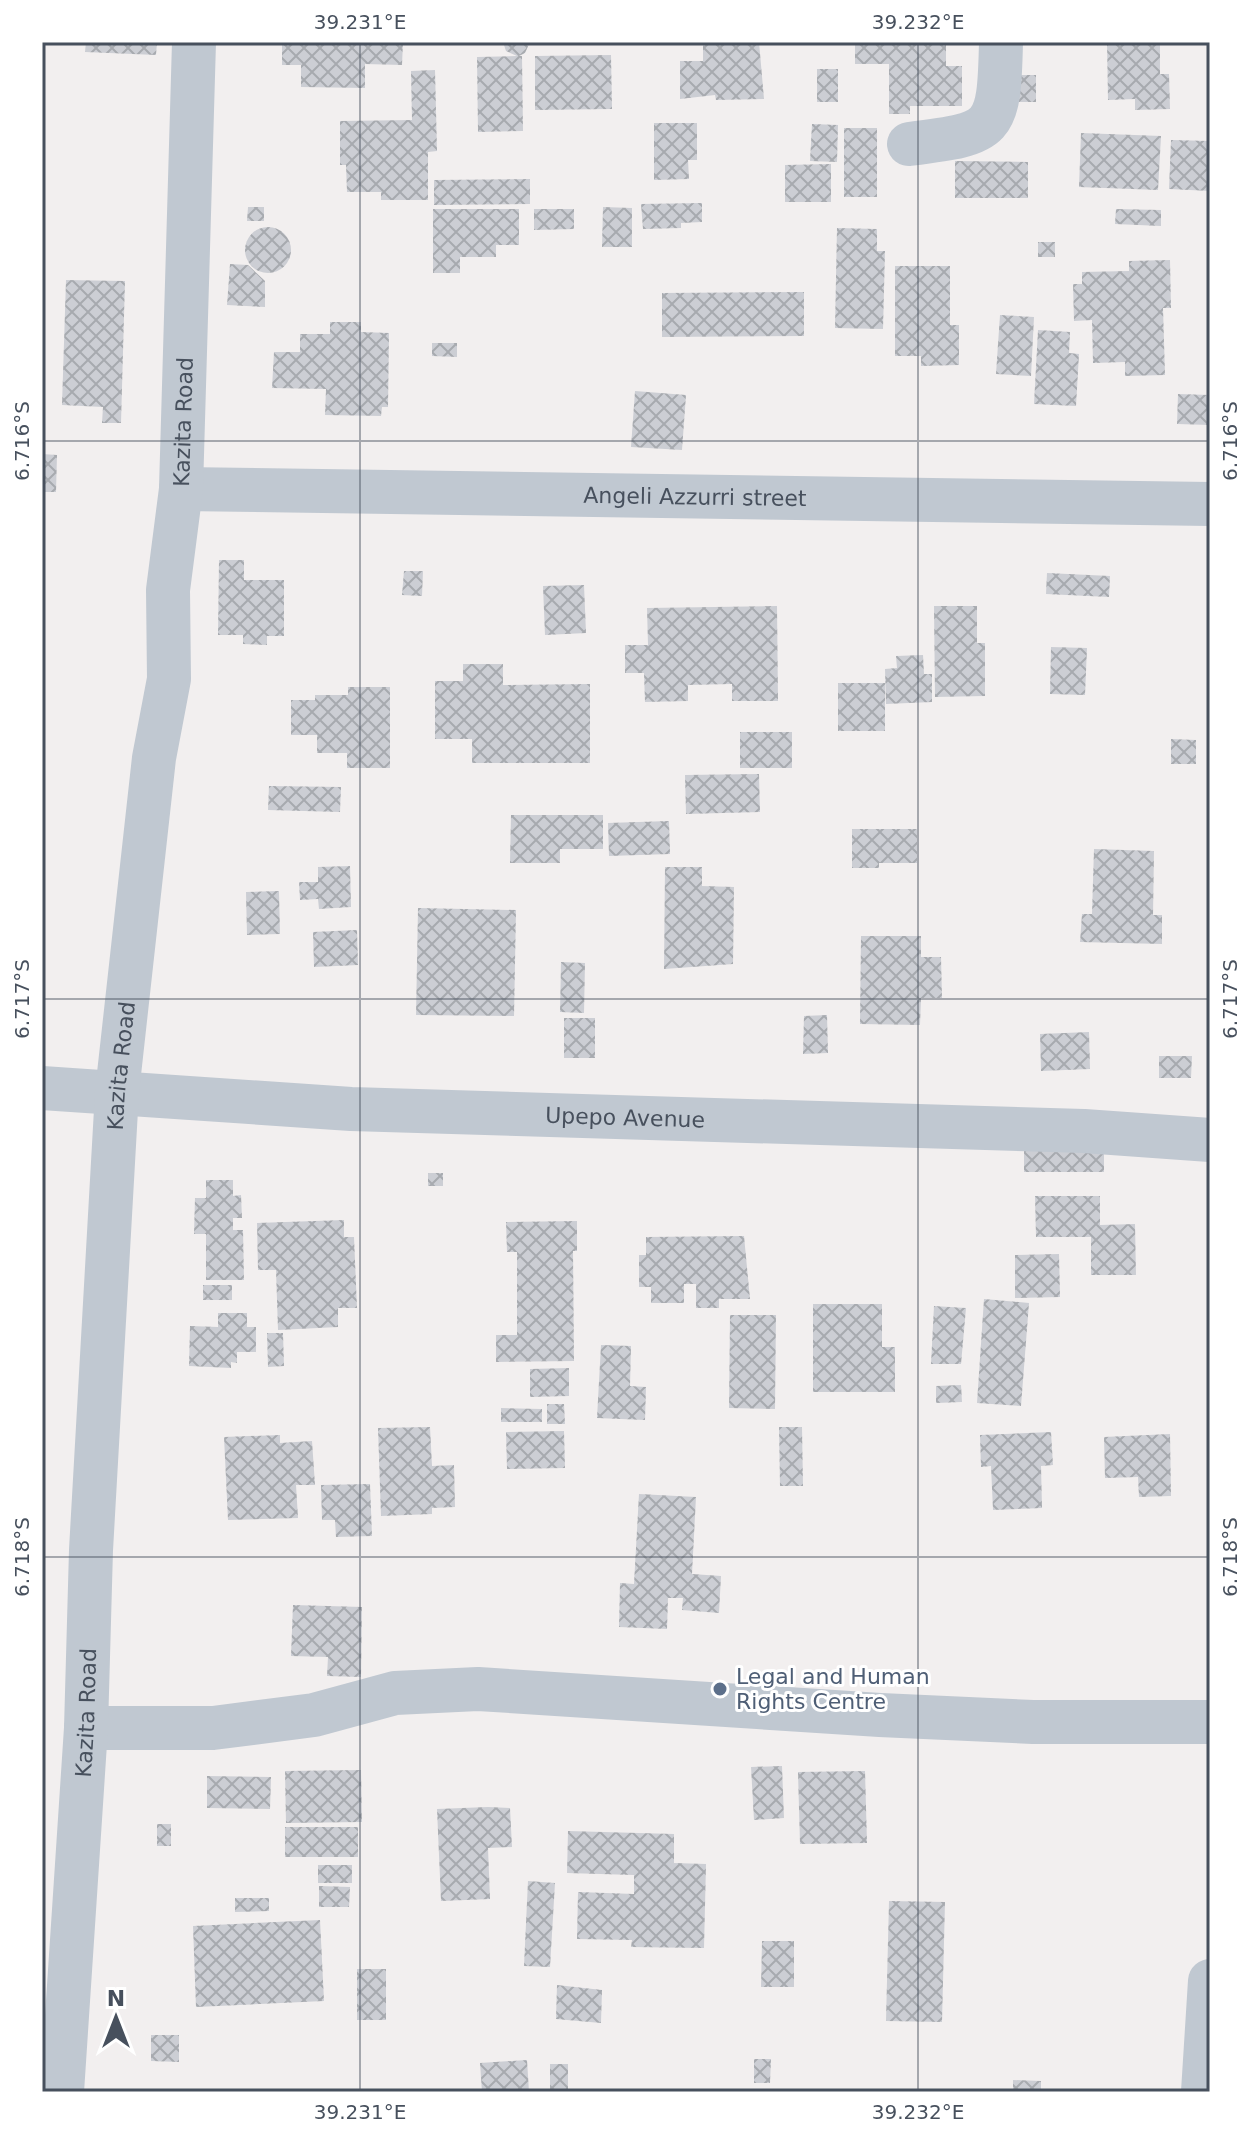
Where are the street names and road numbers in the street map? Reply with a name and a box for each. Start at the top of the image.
street label: Kazita Road [169,357,197,487]
street label: Angeli Azzurri street [583,482,807,511]
street label: Kazita Road [102,1000,139,1131]
street label: Upepo Avenue [545,1102,705,1132]
street label: Kazita Road [70,1648,101,1778]

